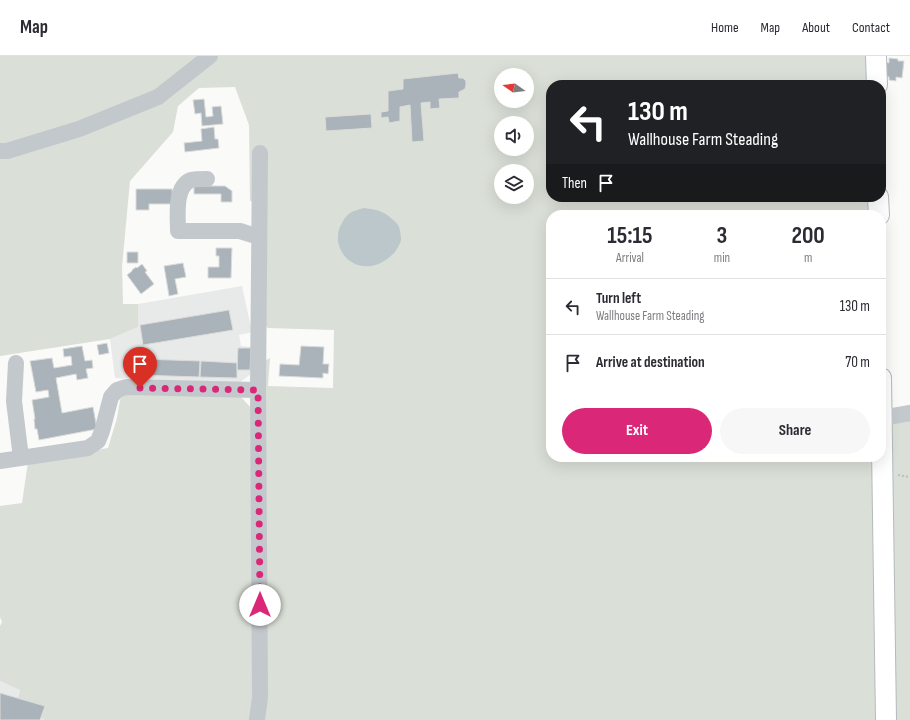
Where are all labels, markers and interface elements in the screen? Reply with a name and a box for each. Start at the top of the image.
text: Map [20,16,48,39]
text: Home [711,19,739,36]
text: Map [761,19,780,36]
text: About [802,19,830,36]
text: Contact [852,19,890,36]
north arrow [494,68,534,108]
map controls [494,68,534,204]
text: 130 m [628,95,688,128]
icon: left [562,96,614,148]
button: sound [494,116,534,156]
text: Wallhouse Farm Steading [628,129,778,150]
button: layers [494,164,534,204]
icon: arrive [595,172,617,194]
text: Then [562,174,587,193]
text: 15:15 [607,221,653,250]
text: 3 [717,221,727,250]
text: 200 [791,221,825,250]
text: Arrival [616,250,644,266]
text: min [714,250,730,266]
text: m [804,250,812,266]
text: Turn left [596,289,641,308]
icon: left [562,296,584,318]
text: 130 m [840,297,870,316]
text: Wallhouse Farm Steading [596,308,704,324]
pin [123,347,157,388]
icon: arrive [562,352,584,374]
icon: arrive [129,353,151,375]
text: Arrive at destination [596,353,705,372]
text: 70 m [845,353,870,372]
button: Exit [562,408,712,454]
button: Share [720,408,870,454]
position arrow [239,584,281,626]

